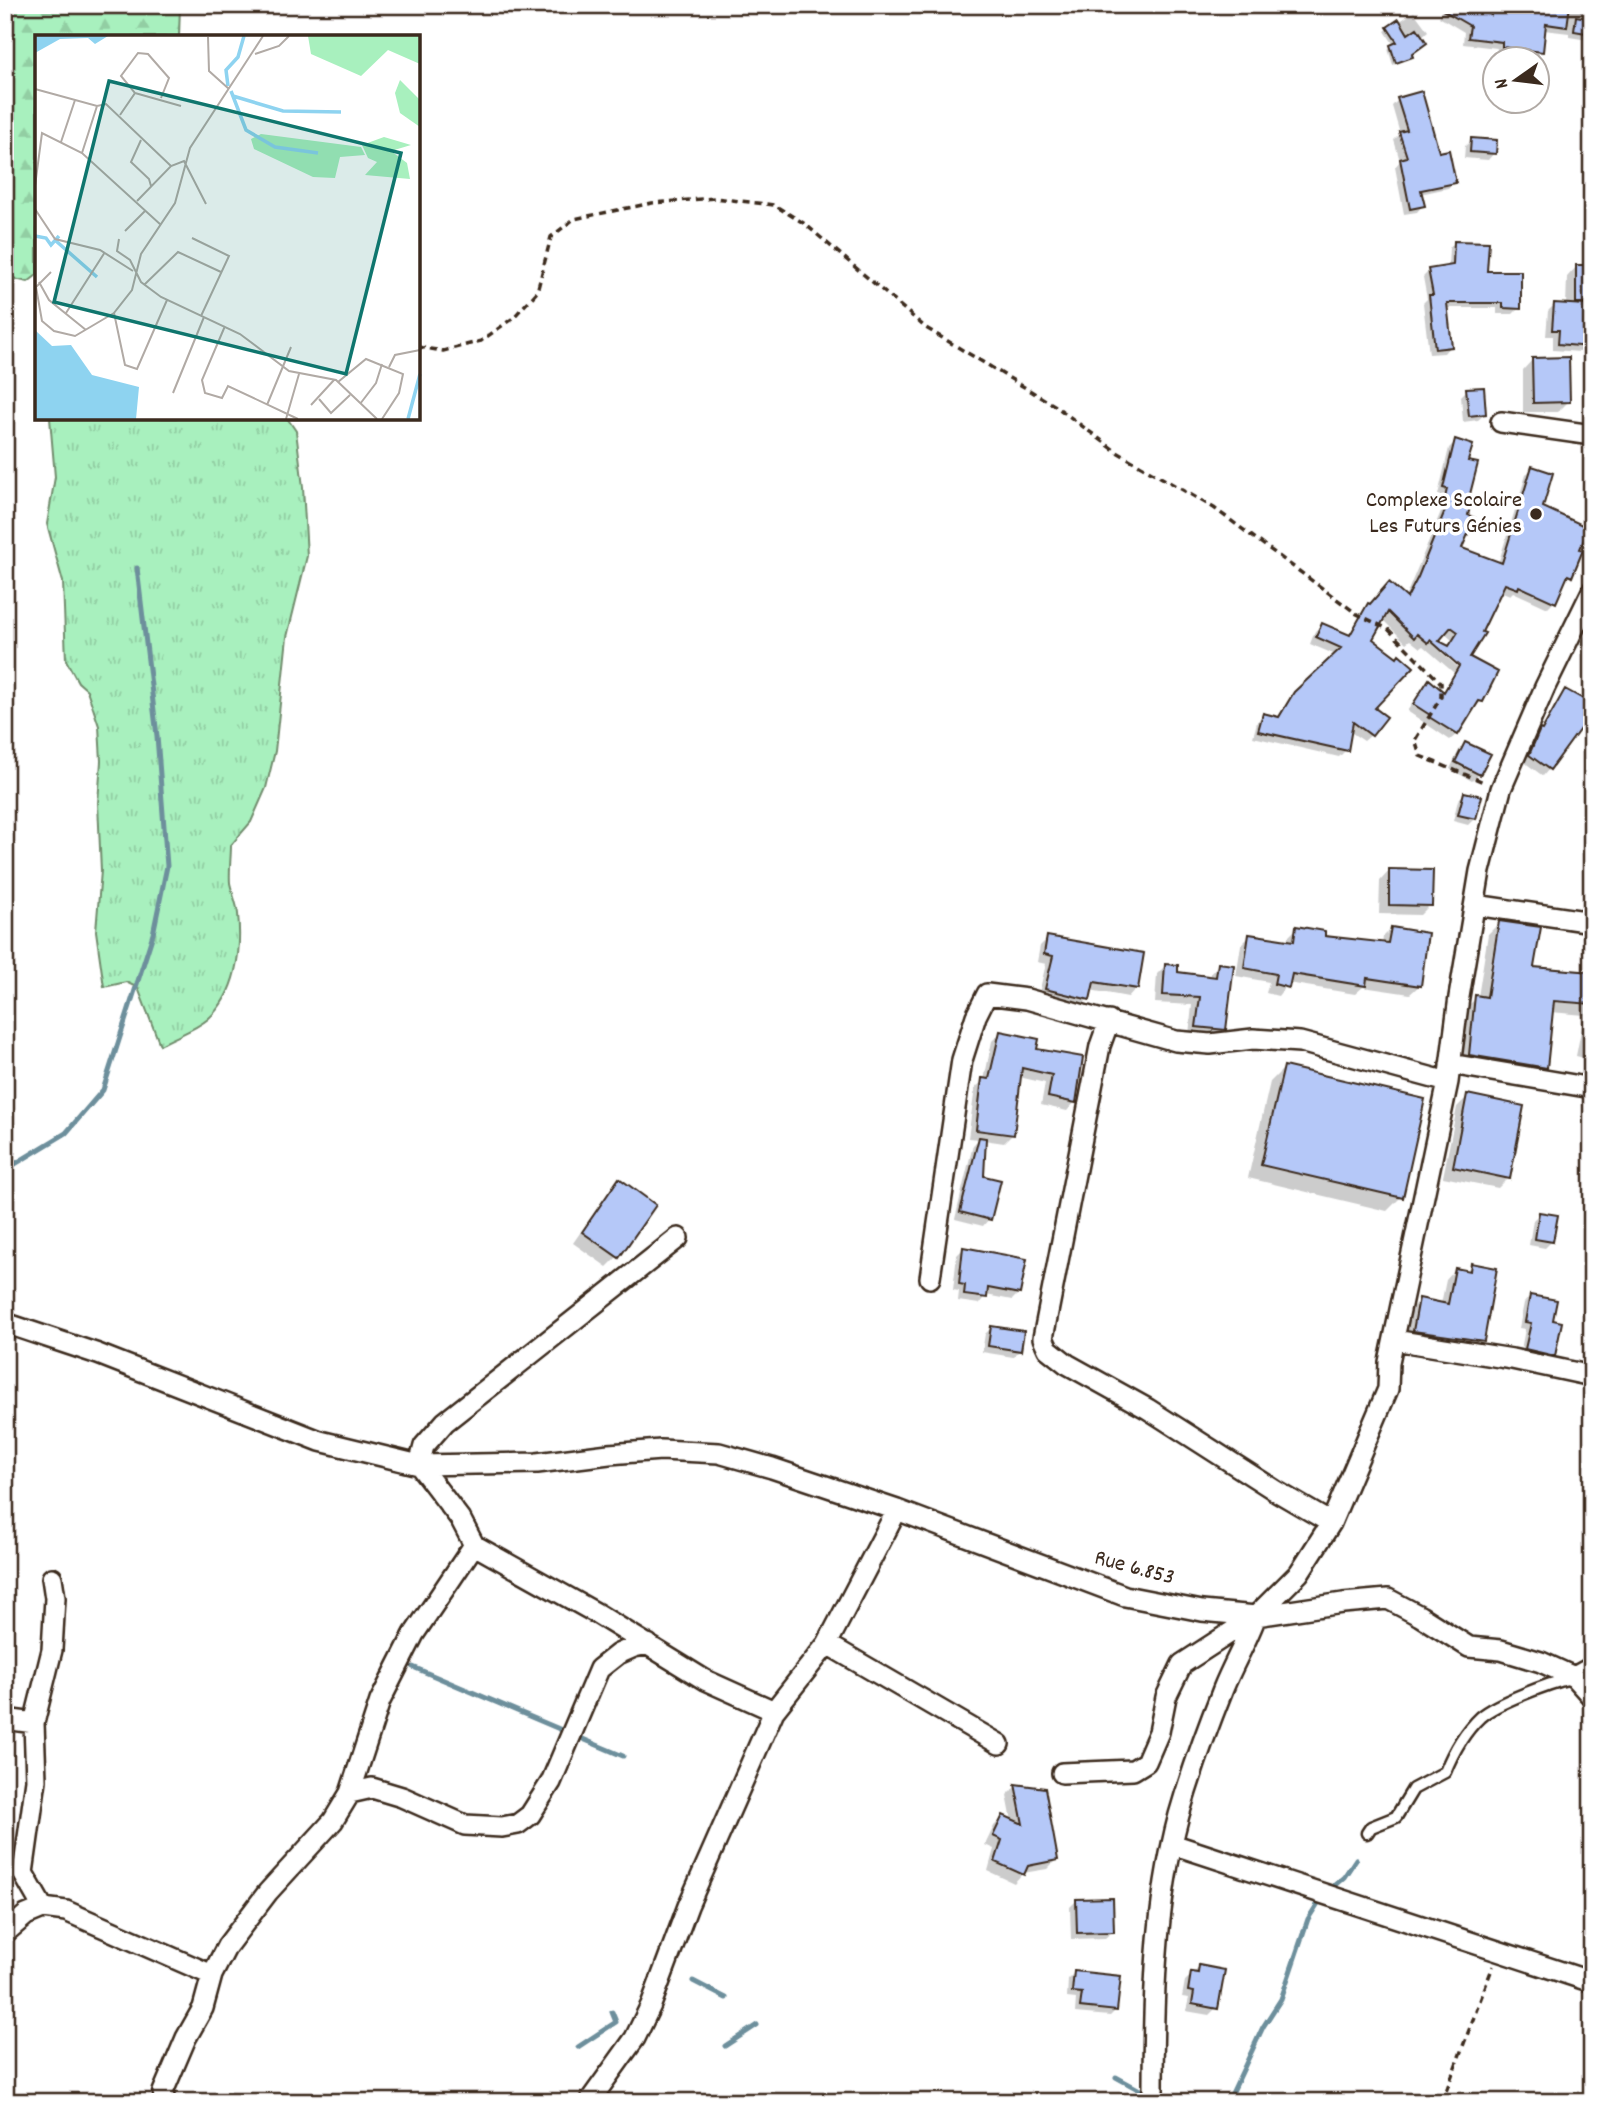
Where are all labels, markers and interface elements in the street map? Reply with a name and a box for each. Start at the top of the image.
inset map [35,35,420,420]
north arrow [1482,46,1552,116]
text: N [1489,75,1517,91]
place label: Complexe Scolaire Les Futurs Génies [1366,485,1522,544]
marker: Complexe Scolaire Les Futurs Génies [1528,506,1544,522]
street label: Rue 6.853 [1090,1542,1178,1596]

